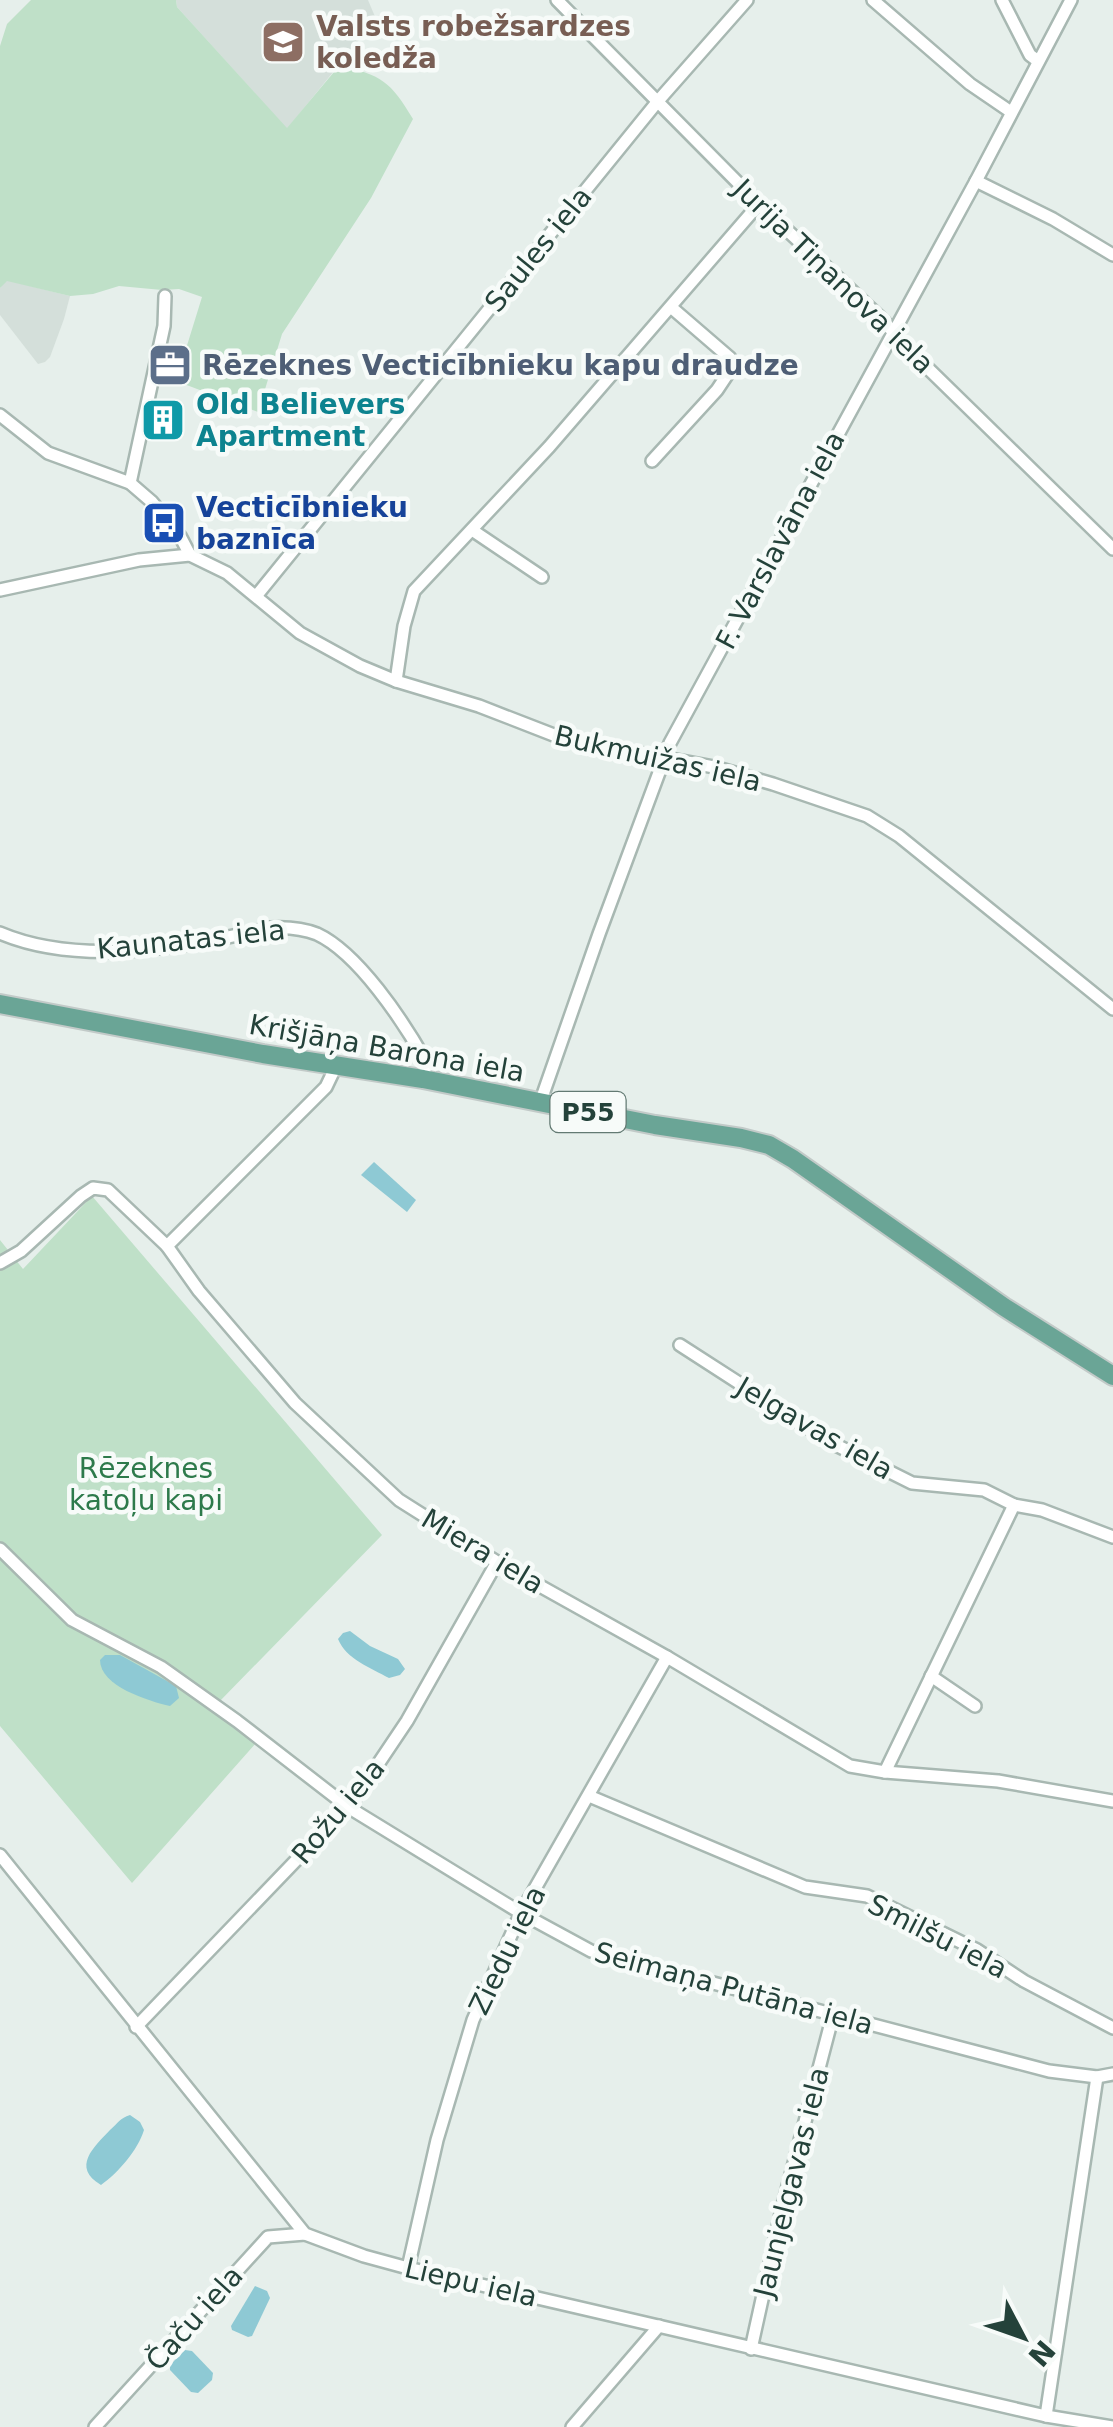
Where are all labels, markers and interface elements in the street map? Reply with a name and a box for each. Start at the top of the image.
place label: Valsts robežsardzes koledža [316,10,631,75]
school or university icon: Valsts robežsardzes koledža [260,19,306,65]
street label: Jurija Tiņanova iela [725,171,941,380]
street label: Saules iela [478,180,599,318]
office icon: Rēzeknes Vecticībnieku kapu draudze [147,342,193,388]
place label: Rēzeknes Vecticībnieku kapu draudze [202,349,799,382]
place label: Old Believers Apartment [196,388,405,453]
building icon: Old Believers Apartment [140,397,186,443]
street label: F. Varslavāna iela [709,426,852,655]
place label: Vecticībnieku baznīca [196,491,408,556]
bus stop icon: Vecticībnieku baznīca [141,500,187,546]
street label: Bukmuižas iela [551,719,765,798]
street label: Kaunatas iela [95,913,287,966]
street label: Krišjāņa Barona iela [247,1008,527,1089]
road number: P55 [550,1092,626,1132]
street label: Jelgavas iela [729,1369,899,1487]
park label: Rēzeknes katoļu kapi [69,1452,223,1517]
street label: Miera iela [416,1502,550,1601]
street label: Rožu iela [285,1752,392,1870]
street label: Ziedu iela [462,1881,553,2020]
street label: Smilšu iela [863,1887,1013,1986]
street label: Seimaņa Putāna iela [591,1935,877,2042]
street label: Jaunjelgavas iela [746,2064,836,2302]
street label: Liepu iela [401,2251,540,2314]
street label: Čaču iela [138,2259,250,2377]
north arrow [973,2287,1073,2387]
text: N [1021,2333,1062,2373]

